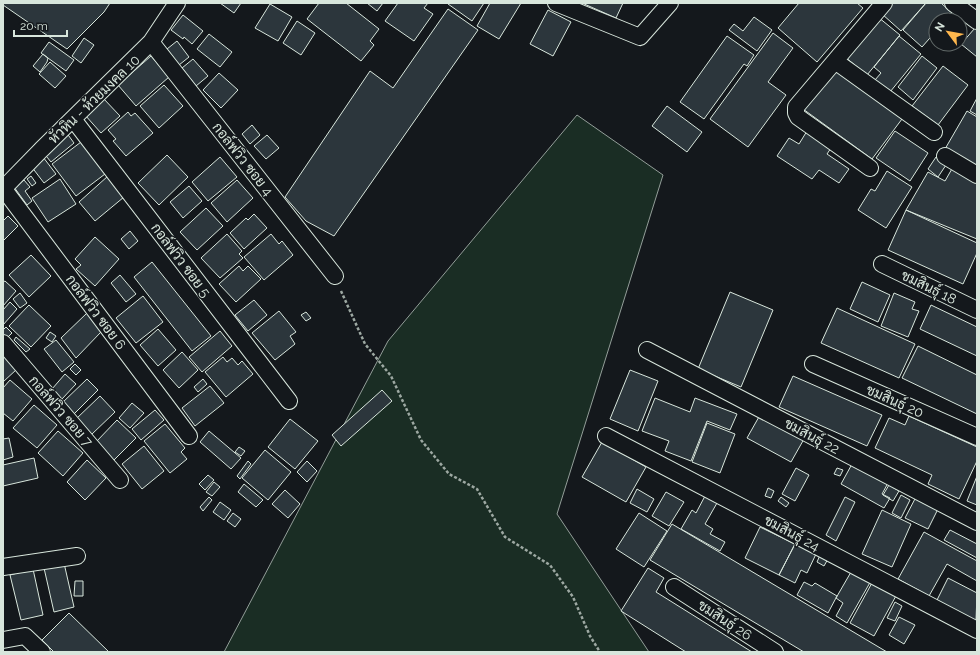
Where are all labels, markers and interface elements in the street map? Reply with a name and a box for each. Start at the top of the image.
scale bar [14,12,67,38]
north arrow [928,12,968,52]
text: 20 m [20,19,48,33]
text: N [932,20,948,34]
street label: หัวหิน - ห้วยมงคล 10 [44,51,143,147]
street label: กอล์ฟวิว ซอย 4 [209,119,278,199]
street label: กอล์ฟวิว ซอย 5 [148,219,215,300]
street label: ชมสินธุ์ 18 [898,266,960,309]
street label: กอล์ฟวิว ซอย 6 [63,271,130,352]
street label: กอล์ฟวิว ซอย 7 [26,372,97,450]
street label: ชมสินธุ์ 20 [863,380,927,423]
street label: ชมสินธุ์ 22 [781,414,843,459]
street label: ชมสินธุ์ 24 [761,511,823,556]
street label: ชมสินธุ์ 26 [694,596,755,645]

